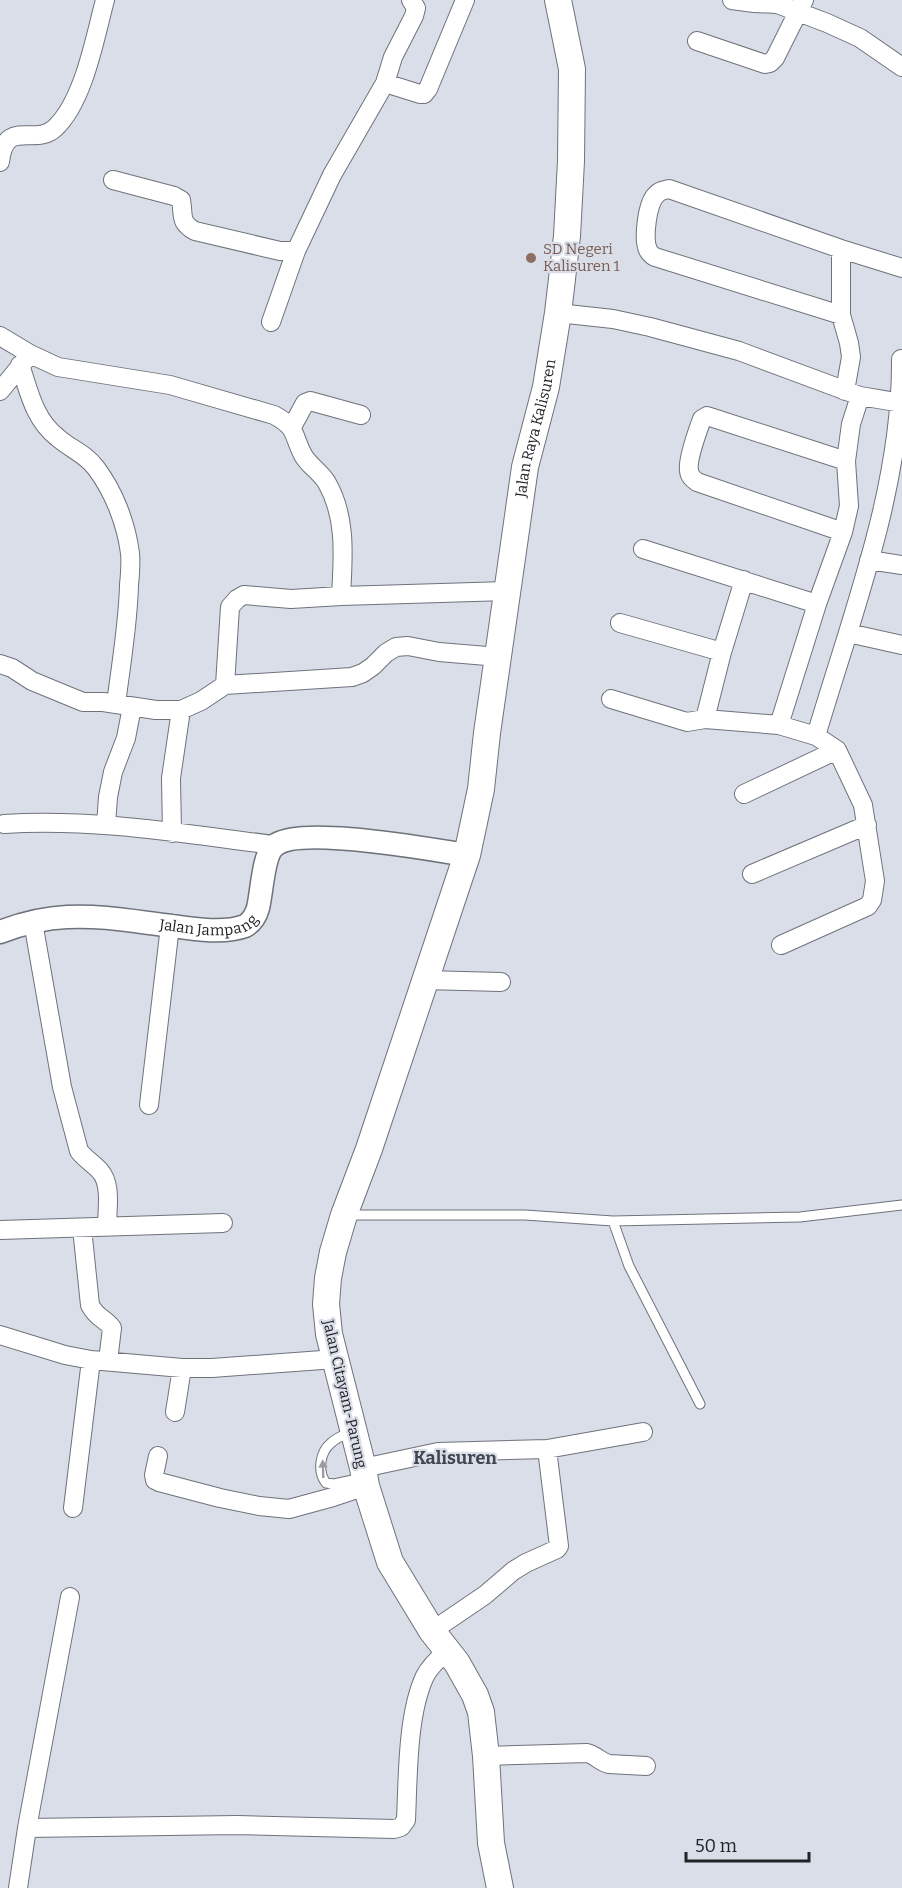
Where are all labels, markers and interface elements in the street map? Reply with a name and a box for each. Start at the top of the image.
place label: SD Negeri Kalisuren 1 [543,240,620,275]
marker: SD Negeri Kalisuren 1 [524,251,538,265]
street label: Jalan Raya Kalisuren [512,357,559,500]
street label: Jalan Jampang [158,911,262,939]
street label: Jalan Citayam-Parung [319,1317,371,1470]
district label: Kalisuren [413,1447,497,1469]
one-way arrow [318,1459,327,1478]
scale bar [686,1825,809,1863]
text: 50 m [695,1835,737,1857]

